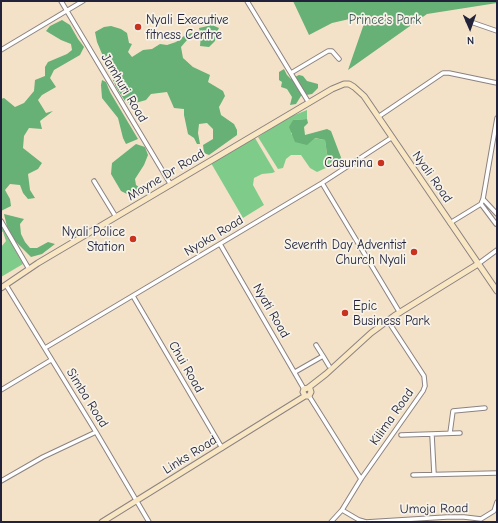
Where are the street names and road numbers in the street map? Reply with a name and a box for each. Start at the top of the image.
street label: Jamhuri Road [97,51,151,125]
street label: Moyne Dr Road [125,146,207,204]
street label: Nyali Road [409,148,455,206]
street label: Nyoka Road [182,212,246,260]
street label: Nyati Road [249,281,293,341]
street label: Chui Road [165,338,207,396]
street label: Simba Road [63,365,111,431]
street label: Kilima Road [367,386,417,448]
street label: Links Road [160,432,220,478]
street label: Umoja Road [400,501,468,517]

